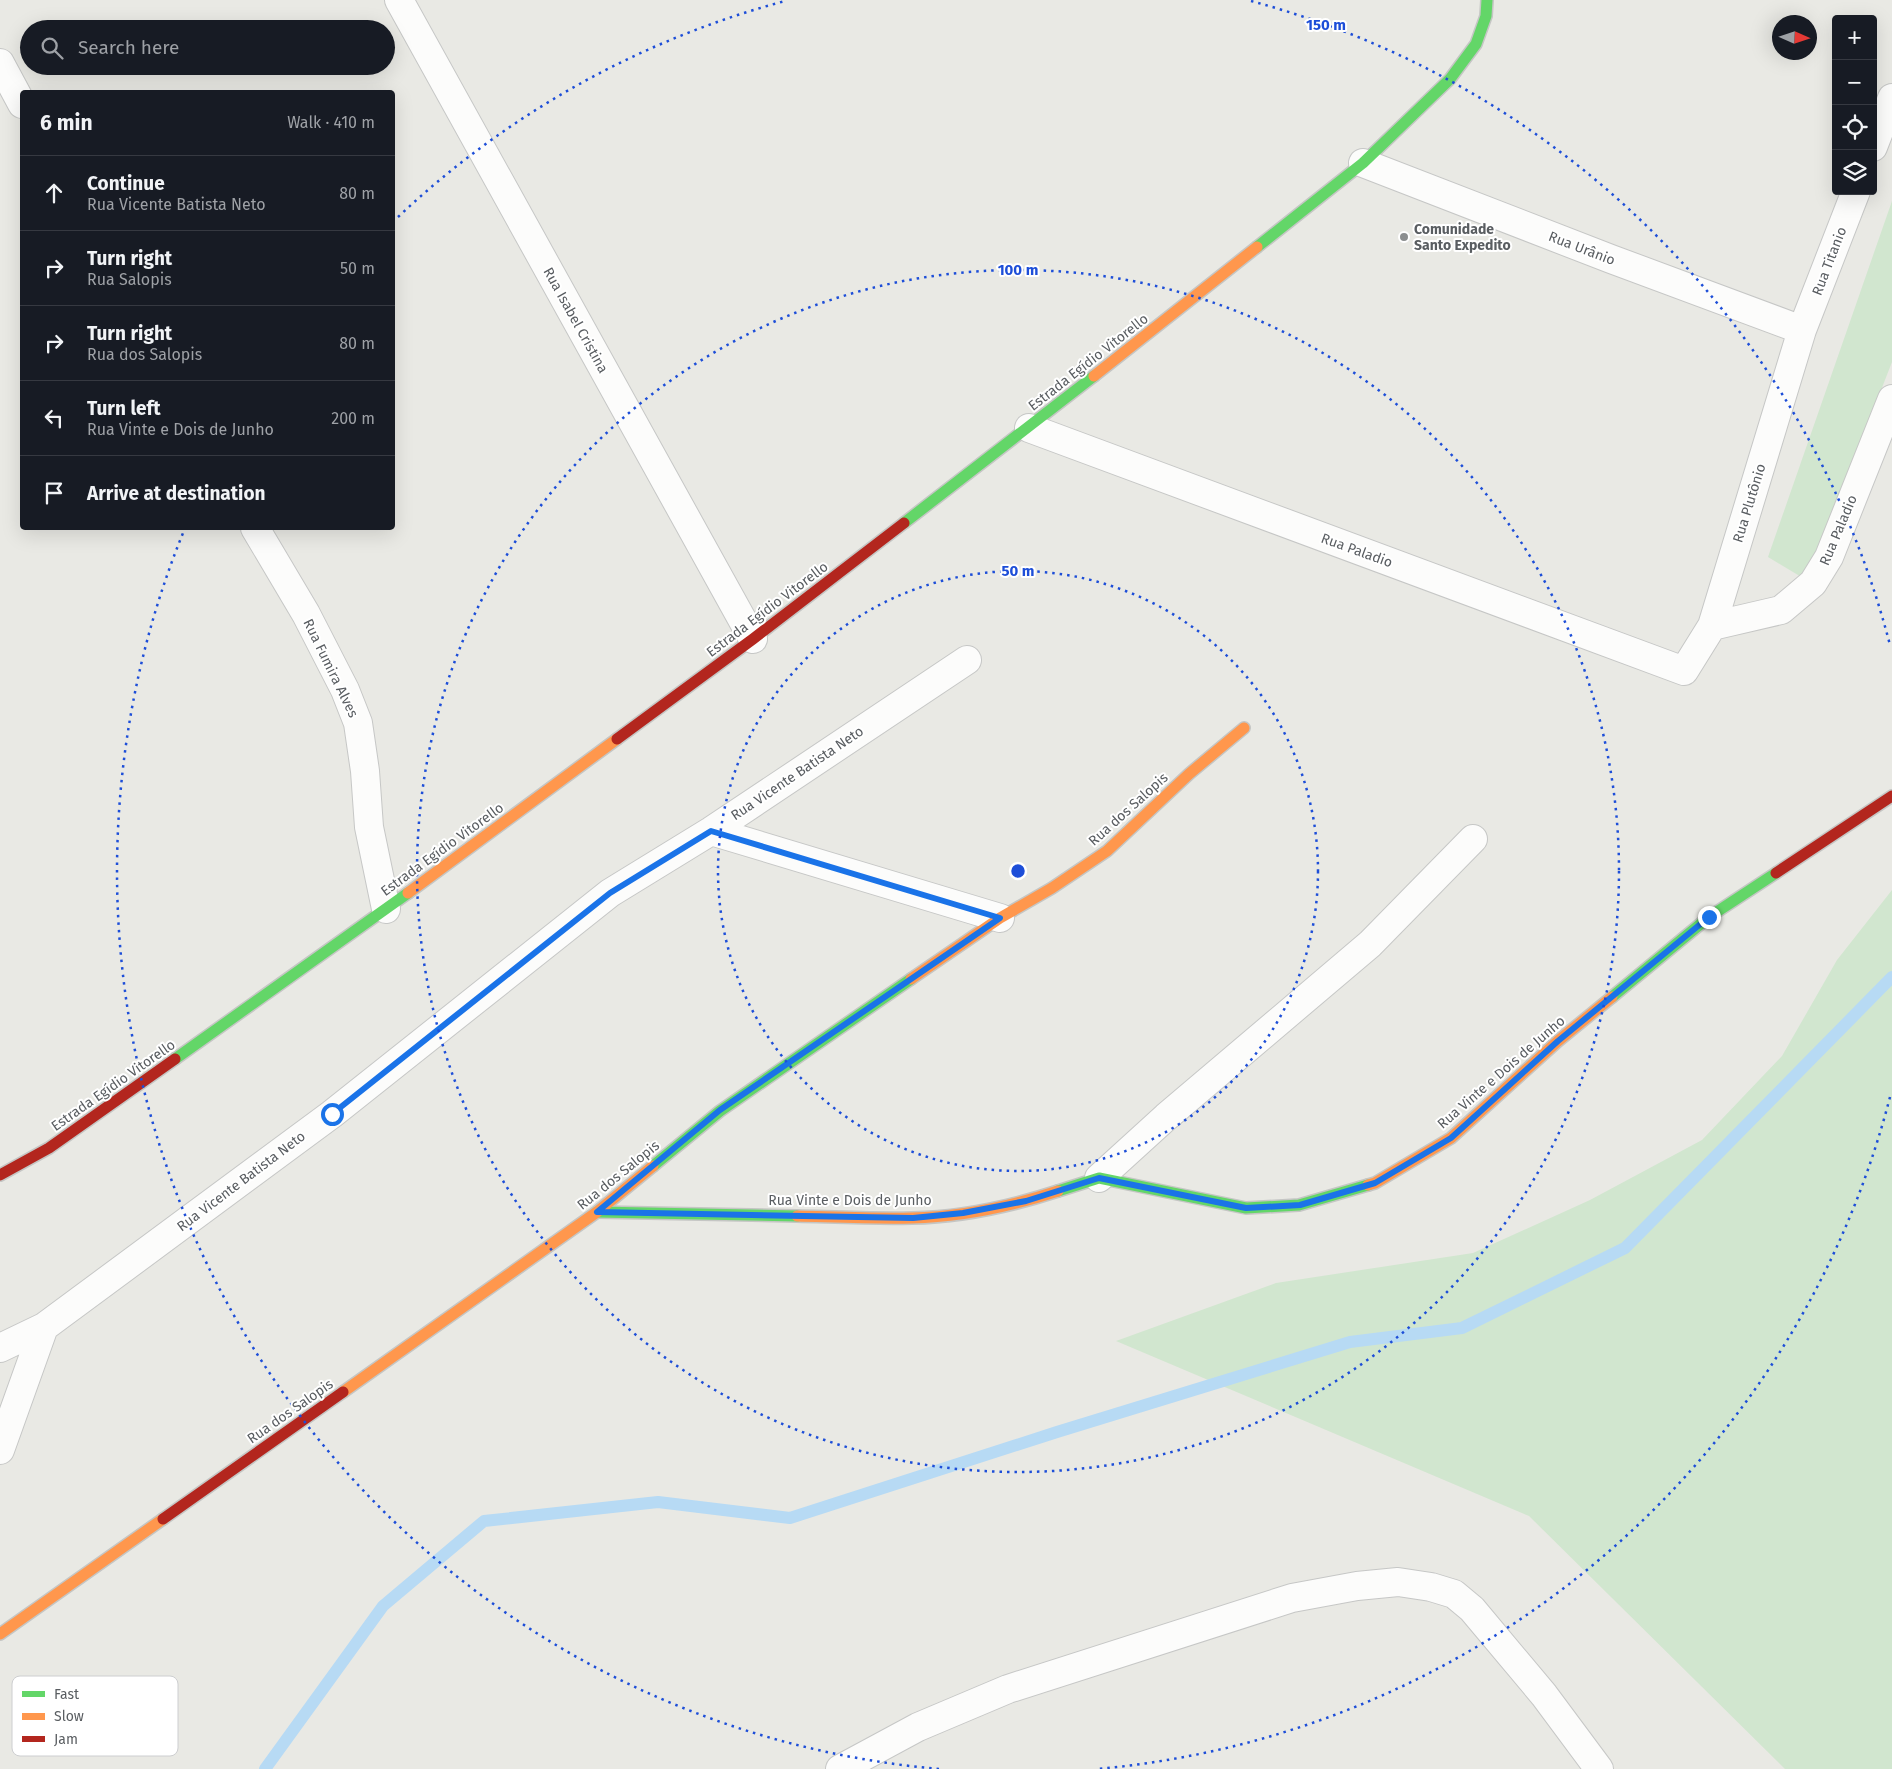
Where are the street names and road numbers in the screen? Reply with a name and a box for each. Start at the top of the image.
street label: Rua Titanio [1809,225,1850,298]
street label: Rua Urânio [1546,228,1618,269]
street label: Rua Isabel Cristina [539,264,612,376]
street label: Estrada Egídio Vitorello [1025,310,1152,415]
street label: Rua Plutônio [1729,462,1770,545]
street label: Rua Paladio [1816,492,1861,568]
street label: Rua Paladio [1319,530,1395,571]
street label: Estrada Egídio Vitorello [703,558,831,661]
street label: Rua Fumira Alves [299,616,362,721]
street label: Rua Vicente Batista Neto [728,723,867,824]
street label: Rua dos Salopis [1085,769,1172,849]
street label: Estrada Egídio Vitorello [378,799,507,900]
street label: Rua Vinte e Dois de Junho [1434,1012,1569,1132]
street label: Estrada Egídio Vitorello [48,1036,179,1135]
street label: Rua Vicente Batista Neto [174,1128,309,1235]
street label: Rua dos Salopis [574,1137,663,1214]
street label: Rua Vinte e Dois de Junho [768,1192,932,1209]
street label: Rua dos Salopis [244,1375,337,1447]

